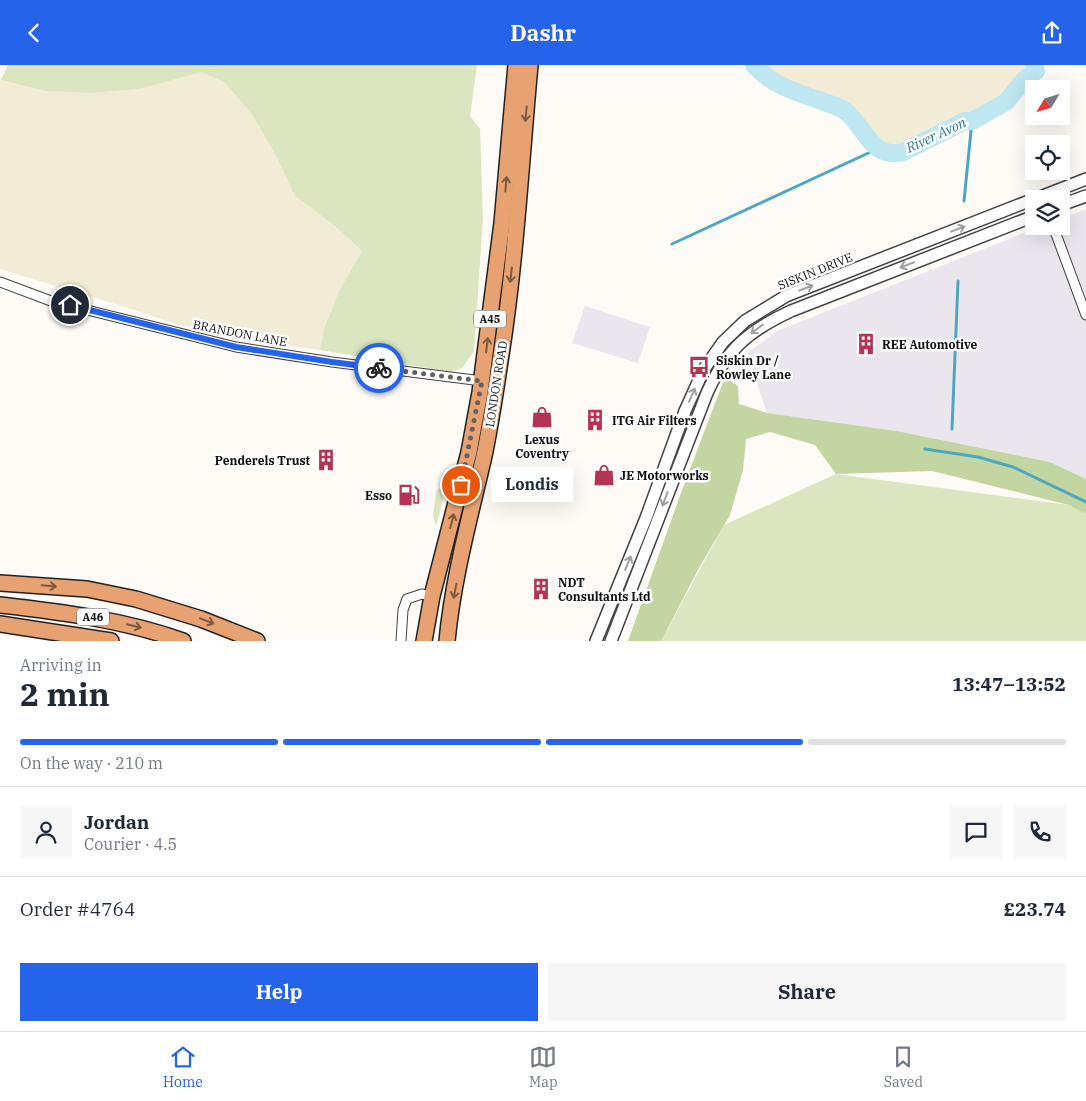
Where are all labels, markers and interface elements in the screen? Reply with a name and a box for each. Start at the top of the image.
text: Dashr [510,18,576,47]
icon: back [20,19,48,47]
icon: share [1038,19,1066,47]
north arrow [1025,80,1070,125]
map controls [1025,80,1070,235]
one-way arrow [521,105,530,121]
water label: River Avon [902,113,969,157]
button: locate [1025,135,1070,180]
one-way arrow [501,176,510,192]
button: layers [1025,190,1070,235]
one-way arrow [950,224,965,233]
street label: SISKIN DRIVE [775,249,855,293]
one-way arrow [900,261,915,270]
one-way arrow [506,267,516,283]
one-way arrow [798,283,814,292]
pin [49,284,91,326]
icon: home [56,291,84,319]
road number: A45 [474,310,506,327]
street label: BRANDON LANE [192,317,288,349]
one-way arrow [751,323,764,334]
building icon: REE Automotive [853,331,879,357]
one-way arrow [482,337,492,353]
place label: REE Automotive [882,337,978,352]
street label: LONDON ROAD [482,340,510,428]
courier [354,343,404,393]
place label: Siskin Dr / Rowley Lane [716,353,791,382]
icon: bike [365,354,393,382]
bus stop icon: Siskin Dr / Rowley Lane [686,354,712,380]
one-way arrow [687,388,697,403]
shop icon: Lexus Coventry [529,404,555,430]
building icon: ITG Air Filters [582,407,608,433]
place label: ITG Air Filters [612,413,697,428]
place label: Lexus Coventry [515,432,569,461]
building icon: Penderels Trust [313,447,339,473]
place label: Penderels Trust [215,453,311,468]
shop icon: JE Motorworks [591,462,617,488]
pin [440,464,482,506]
callout: Londis [491,467,574,503]
place label: JE Motorworks [620,468,709,483]
icon: bag [447,471,475,499]
text: Londis [505,474,559,494]
fuel station icon: Esso [396,482,422,508]
place label: Esso [365,488,392,503]
one-way arrow [660,491,669,507]
one-way arrow [448,514,457,530]
one-way arrow [623,556,633,571]
place label: NDT Consultants Ltd [558,575,651,604]
building icon: NDT Consultants Ltd [528,576,554,602]
one-way arrow [40,581,56,591]
one-way arrow [449,583,459,599]
road number: A46 [77,609,109,625]
one-way arrow [198,617,214,626]
one-way arrow [126,622,142,631]
text: Arriving in [20,655,102,675]
text: 13:47–13:52 [952,672,1066,696]
text: 2 min [20,673,110,715]
text: On the way · 210 m [20,753,163,773]
button: person [20,806,72,858]
button: chat [950,806,1002,858]
button: phone [1014,806,1066,858]
text: Jordan [84,810,149,834]
text: Courier · 4.5 [84,834,177,854]
text: Order #4764 [20,897,135,921]
text: £23.74 [1004,897,1066,921]
button: Help [20,963,538,1021]
button: Share [548,963,1066,1021]
tab: Home [163,1043,203,1091]
tab: Map [529,1043,558,1091]
tab: Saved [884,1043,923,1091]

